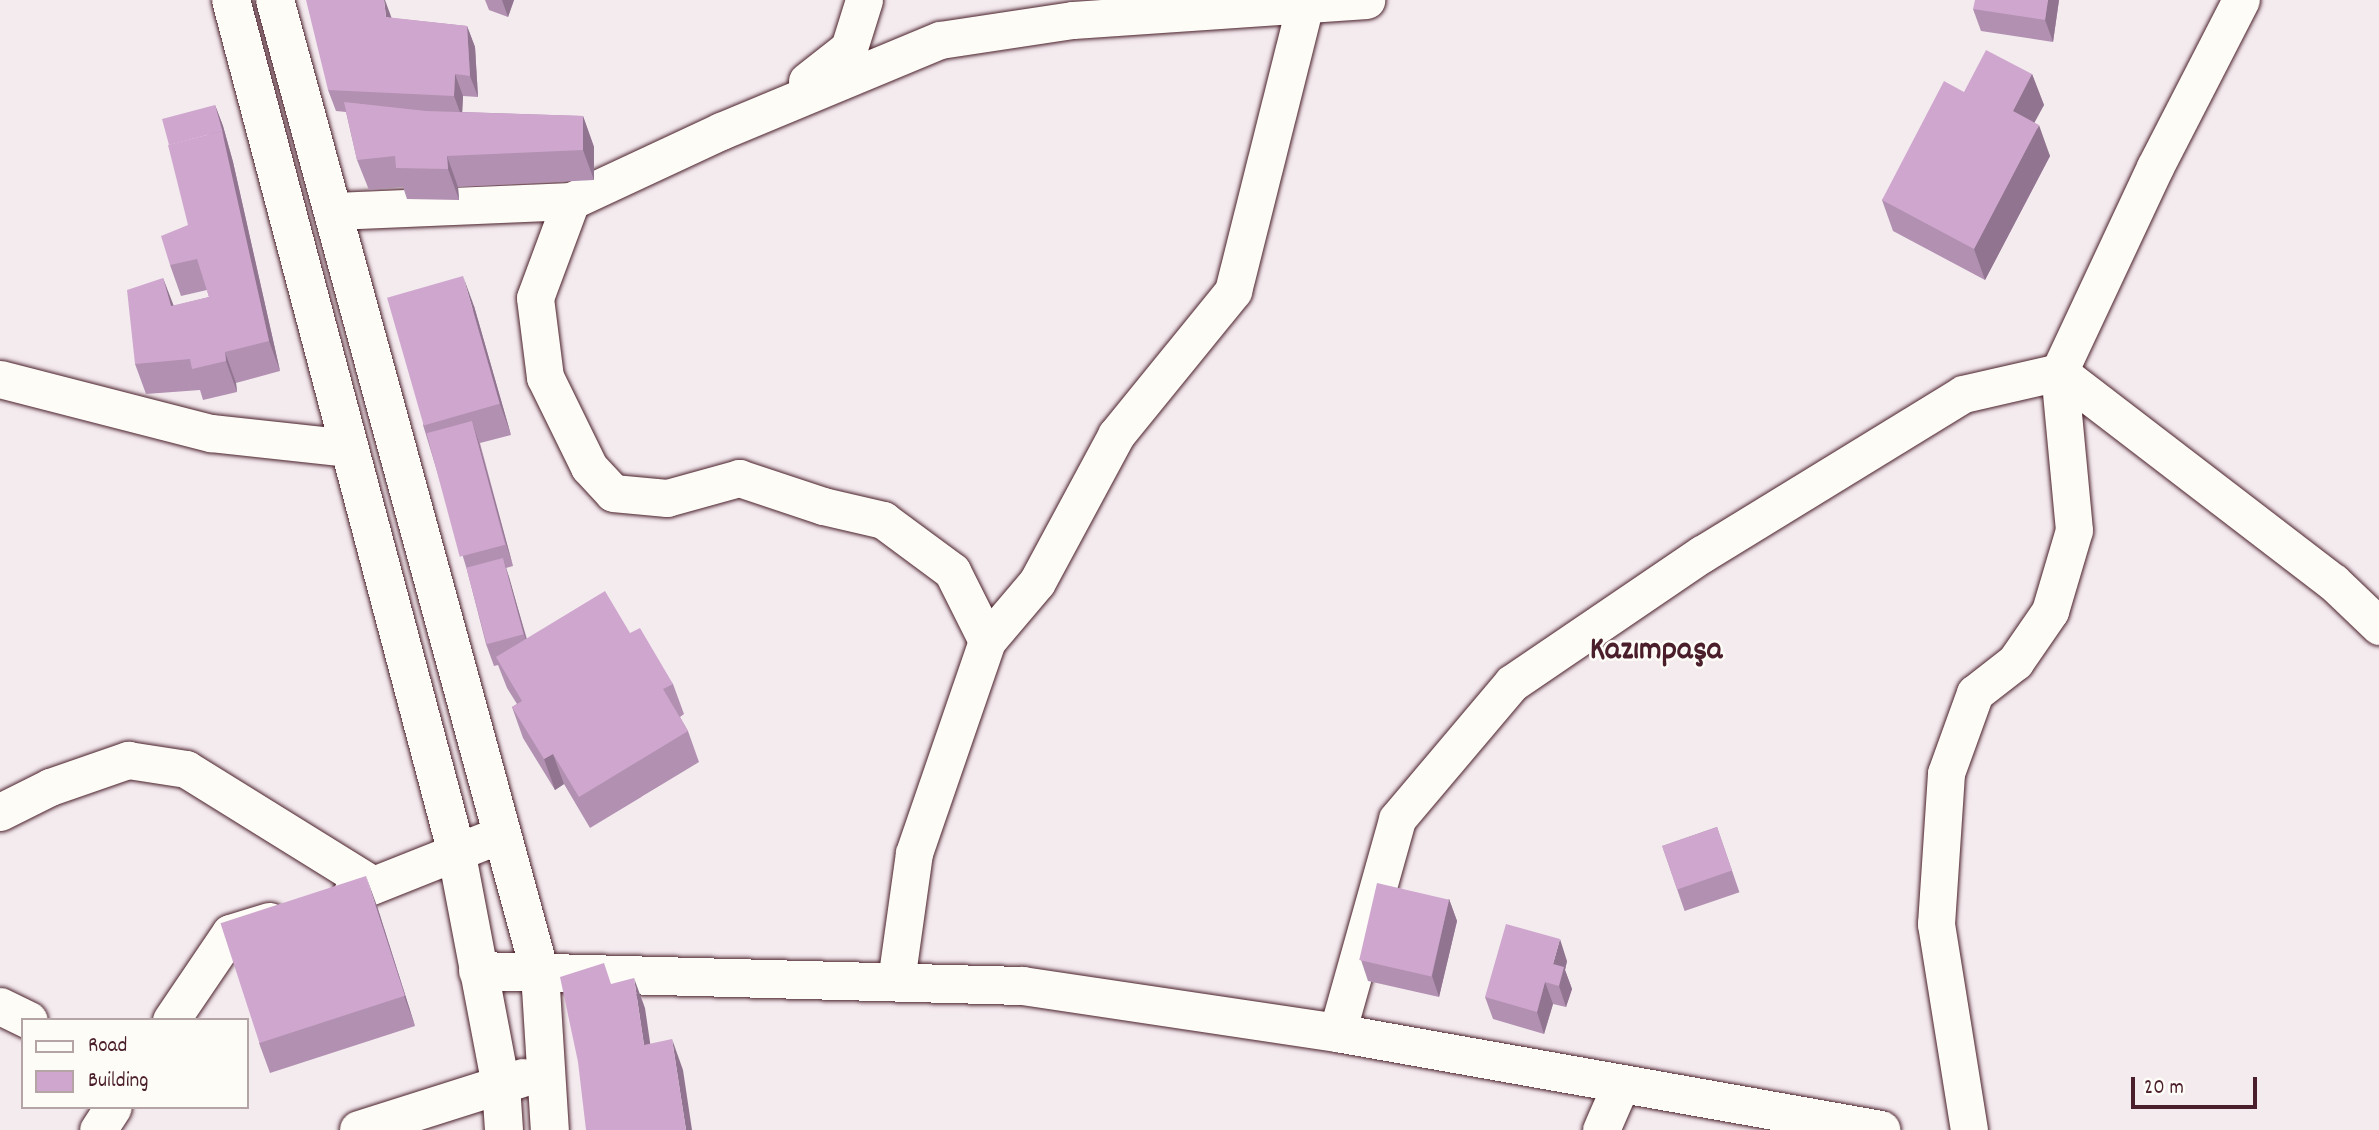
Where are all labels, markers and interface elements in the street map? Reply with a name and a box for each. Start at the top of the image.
district label: Kazımpaşa [1590,632,1722,672]
legend [21,1018,248,1109]
text: Road [88,1032,127,1062]
scale bar [2134,1064,2260,1108]
text: Building [88,1067,148,1097]
text: 20 m [2144,1074,2184,1104]

